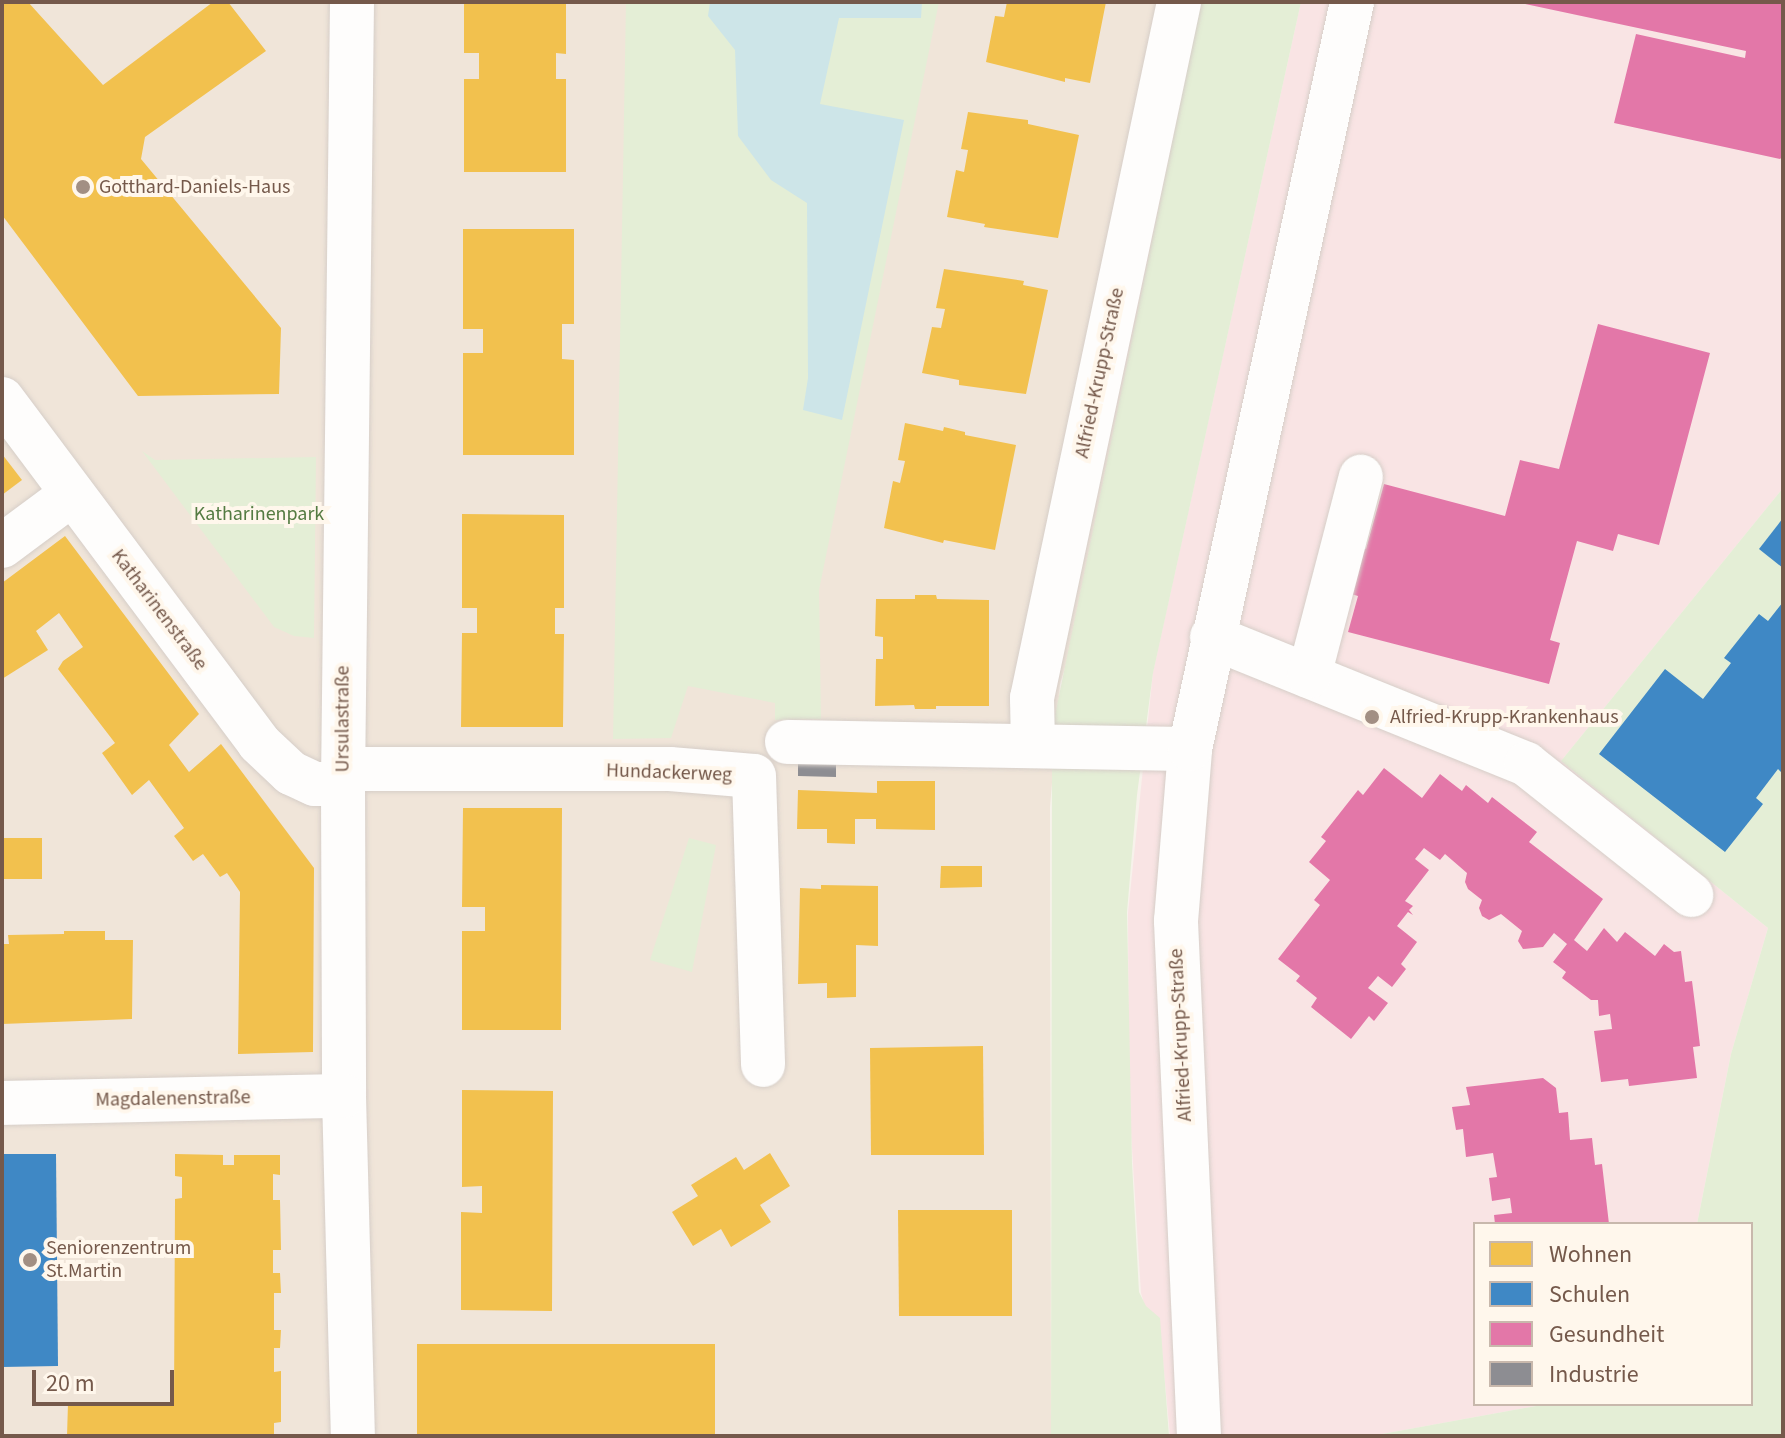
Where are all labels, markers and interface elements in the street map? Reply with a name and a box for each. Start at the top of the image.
place label: Gotthard-Daniels-Haus [99,175,290,199]
marker: Gotthard-Daniels-Haus [74,178,92,196]
street label: Alfried-Krupp-Straße [1070,286,1130,460]
park label: Katharinenpark [194,502,324,526]
street label: Katharinenstraße [106,545,212,675]
street label: Ursulastraße [331,666,355,772]
place label: Alfried-Krupp-Krankenhaus [1390,705,1619,729]
marker: Alfried-Krupp-Krankenhaus [1361,706,1383,728]
street label: Hundackerweg [606,759,732,787]
street label: Alfried-Krupp-Straße [1164,948,1198,1122]
street label: Magdalenenstraße [95,1086,251,1112]
legend [1473,1222,1753,1406]
place label: Seniorenzentrum St.Martin [46,1236,191,1283]
text: Wohnen [1549,1237,1632,1272]
marker: Seniorenzentrum St.Martin [21,1251,39,1269]
text: Schulen [1549,1277,1630,1312]
text: Gesundheit [1549,1317,1664,1352]
scale bar [36,1354,178,1404]
text: Industrie [1549,1357,1639,1392]
text: 20 m [46,1366,95,1401]

